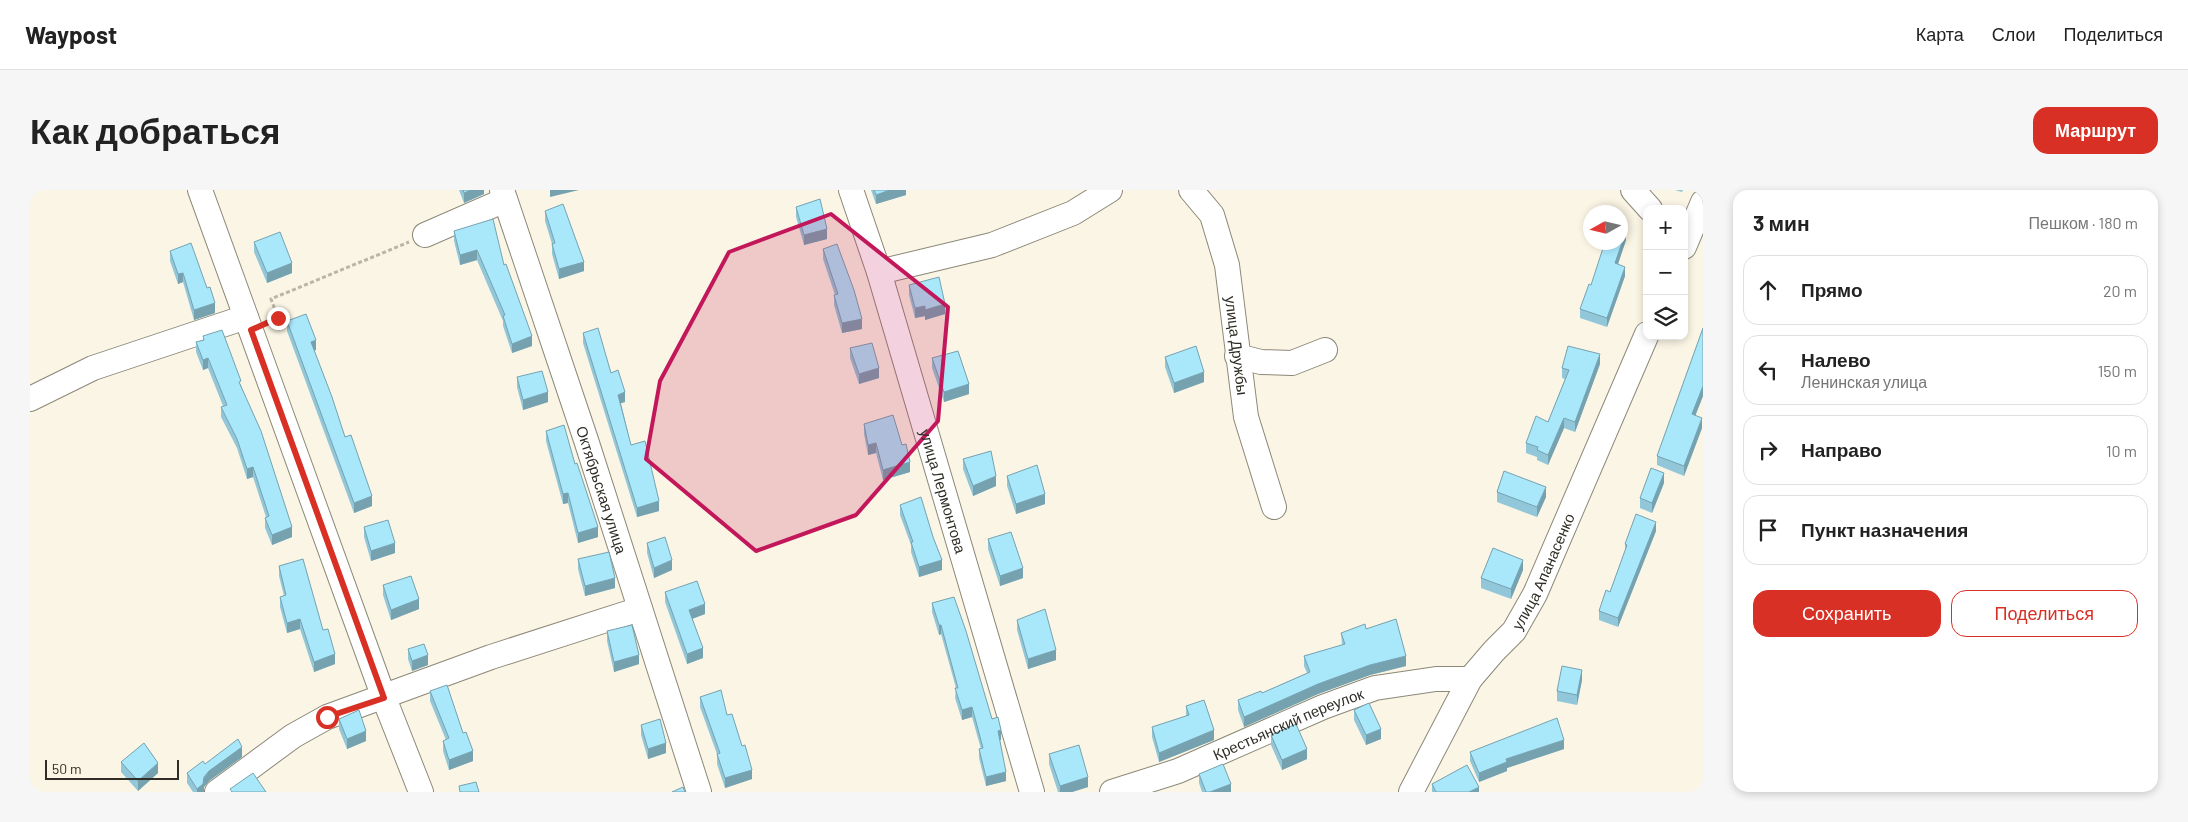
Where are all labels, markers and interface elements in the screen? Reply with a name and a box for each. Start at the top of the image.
text: Waypost [25,20,117,49]
text: Карта [1916,23,1964,45]
text: Слои [1992,23,2036,45]
text: Поделиться [2064,23,2163,45]
button: Маршрут [2033,107,2158,154]
text: Как добраться [30,109,280,151]
north arrow [1583,205,1628,250]
map controls [1643,205,1688,340]
button: + [1643,205,1688,250]
text: 3 мин [1753,210,1810,235]
text: Пешком · 180 m [2029,213,2138,232]
button: − [1643,250,1688,295]
icon: ahead [1754,276,1782,304]
text: Прямо [1801,278,1863,301]
text: 20 m [2103,281,2137,300]
street label: улица Дружбы [1222,295,1252,396]
button: layers [1643,295,1688,340]
route end [267,307,290,330]
text: Налево [1801,348,1871,371]
icon: left [1754,356,1782,384]
text: 150 m [2098,361,2137,380]
text: Ленинская улица [1801,372,1927,391]
street label: Октябрьская улица [573,423,631,557]
street label: улица Лермонтова [917,427,970,556]
icon: right [1754,436,1782,464]
text: Направо [1801,438,1882,461]
text: 10 m [2106,441,2137,460]
street label: улица Апанасенко [1508,510,1578,633]
icon: arrive [1754,516,1782,544]
text: Пункт назначения [1801,518,1968,541]
button: Сохранить [1753,590,1941,637]
button: Поделиться [1951,590,2138,637]
street label: Крестьянский переулок [1210,684,1366,764]
route start [316,706,339,729]
scale bar [45,757,179,780]
text: 50 m [52,760,81,777]

